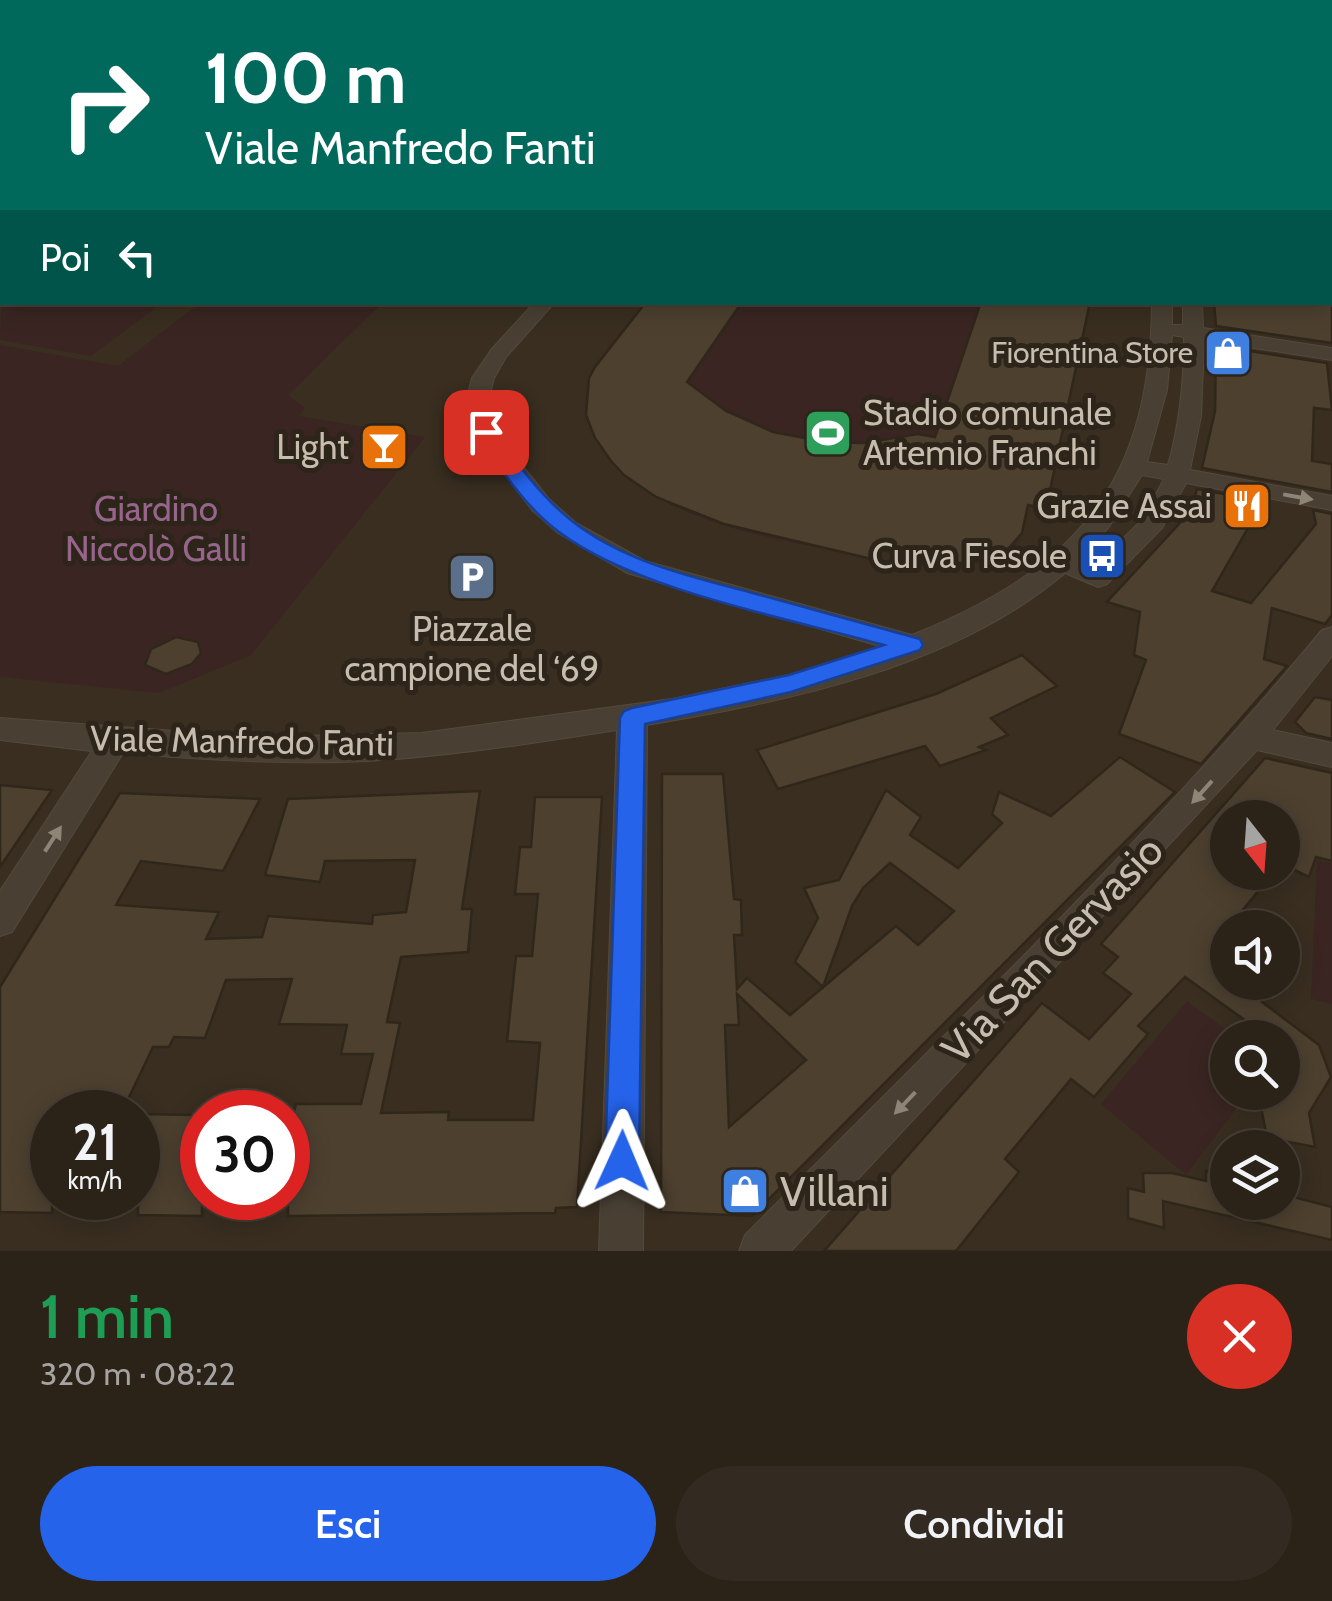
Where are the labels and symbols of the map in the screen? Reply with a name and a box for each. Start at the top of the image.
shop icon: Fiorentina Store [1202,327,1254,379]
place label: Fiorentina Store [991,334,1193,371]
pin [444,390,529,475]
place label: Stadio comunale Artemio Franchi [863,391,1112,474]
sports icon: Stadio comunale Artemio Franchi [802,407,854,459]
bar icon: Light [358,421,410,473]
place label: Light [276,425,349,468]
restaurant icon: Grazie Assai [1221,480,1273,532]
place label: Grazie Assai [1037,484,1212,527]
park label: Giardino Niccolò Galli [65,487,247,570]
one-way arrow [1283,490,1314,505]
bus stop icon: Curva Fiesole [1076,530,1128,582]
place label: Curva Fiesole [872,534,1067,577]
parking icon: Piazzale campione del ‘69 [446,551,498,603]
place label: Piazzale campione del ‘69 [344,607,600,690]
street label: Viale Manfredo Fanti [90,716,394,765]
one-way arrow [1191,779,1213,804]
north arrow [1210,800,1300,890]
street label: Via San Gervasio [930,824,1174,1074]
one-way arrow [43,826,61,853]
speed limit sign: 30 [180,1090,310,1220]
one-way arrow [894,1090,917,1114]
position arrow [570,1109,674,1213]
shop icon: Villani [719,1165,771,1217]
place label: Villani [780,1165,889,1217]

